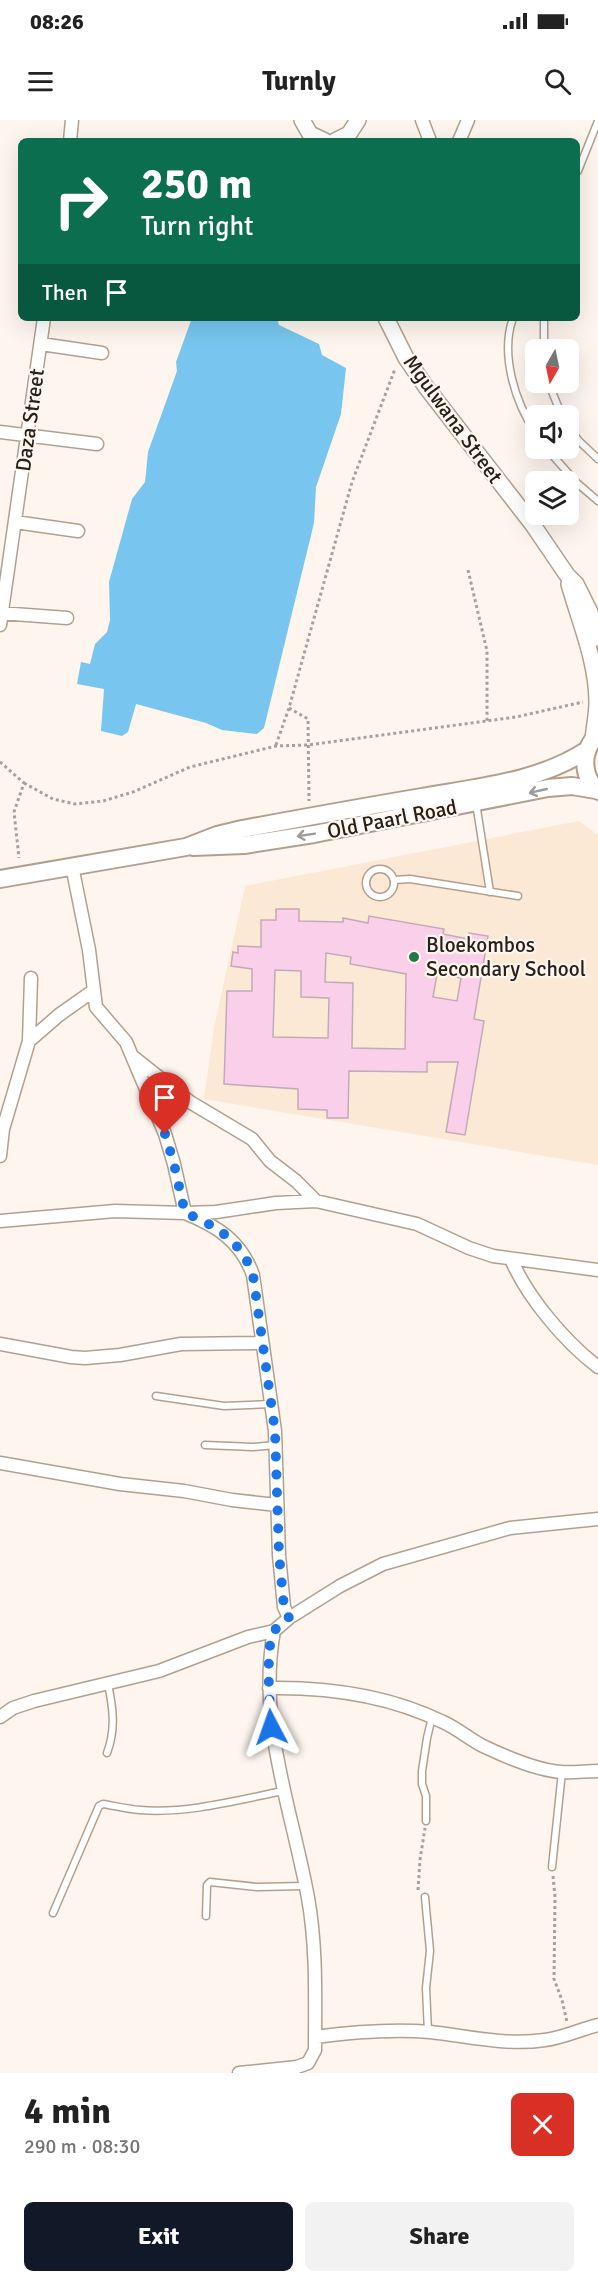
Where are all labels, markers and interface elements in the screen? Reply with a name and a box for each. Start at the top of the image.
text: 08:26 [30,8,84,35]
icon: menu [24,65,57,98]
text: Turnly [262,65,336,98]
icon: search [541,65,574,98]
text: 250 m [141,159,252,210]
icon: right [42,162,120,240]
text: Turn right [141,210,254,243]
icon: arrive [100,276,133,309]
text: Then [42,279,88,306]
north arrow [525,339,579,393]
map controls [525,339,579,525]
street label: Mgulwana Street [398,350,508,488]
street label: Daza Street [10,367,50,473]
button: sound [525,405,579,459]
button: layers [525,471,579,525]
one-way arrow [529,785,548,797]
street label: Old Paarl Road [325,794,459,844]
one-way arrow [296,830,316,841]
place label: Bloekombos Secondary School [426,932,586,982]
marker: Bloekombos Secondary School [407,950,421,964]
pin [139,1072,190,1134]
icon: arrive [148,1081,181,1114]
position arrow [239,1695,303,1759]
text: 4 min [24,2089,111,2134]
button: close [511,2093,574,2156]
text: 290 m · 08:30 [24,2134,140,2159]
button: Exit [24,2202,293,2271]
button: Share [305,2202,574,2271]

